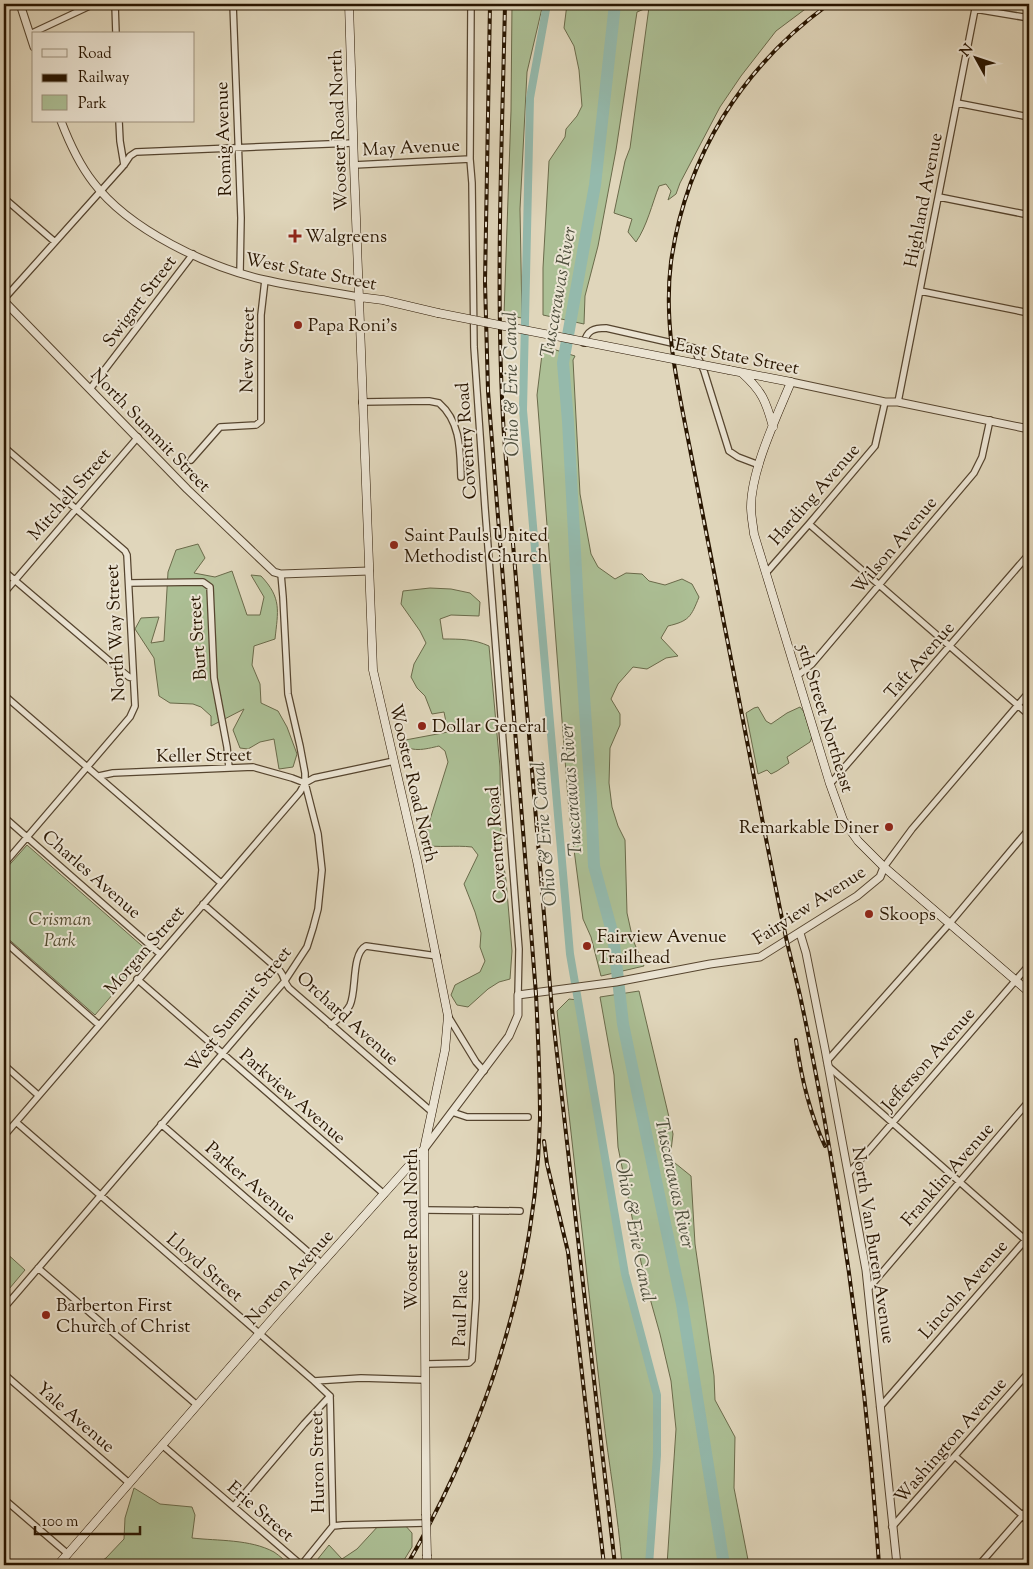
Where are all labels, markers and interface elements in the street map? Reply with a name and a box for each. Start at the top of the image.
legend [32,32,195,122]
north arrow [950,32,1000,82]
text: N [956,40,979,62]
text: Road [78,44,112,65]
street label: Wooster Road North [324,48,356,211]
text: Railway [78,68,130,89]
street label: Romig Avenue [210,81,240,197]
text: Park [78,94,107,115]
street label: Highland Avenue [899,131,951,270]
street label: May Avenue [362,133,460,165]
place label: Walgreens [305,225,387,251]
water label: Tuscarawas River [535,225,584,360]
marker: Walgreens [289,230,301,242]
street label: West State Street [243,247,379,298]
street label: Swigart Street [97,251,184,354]
street label: New Street [235,307,263,393]
water label: Ohio & Erie Canal [498,311,527,457]
place label: Papa Roni's [308,314,397,340]
marker: Papa Roni's [292,319,304,331]
street label: East State Street [672,333,801,383]
street label: North Summit Street [83,364,216,499]
street label: Coventry Road [451,381,485,500]
street label: Harding Avenue [764,439,867,552]
street label: Mitchell Street [23,443,118,547]
street label: Wilson Avenue [847,492,944,601]
place label: Saint Pauls United Methodist Church [404,524,548,571]
marker: Saint Pauls United Methodist Church [388,539,400,551]
street label: North Way Street [100,564,134,702]
street label: Burt Street [183,595,215,681]
street label: Taft Avenue [879,617,962,706]
street label: 5th Street Northeast [789,640,859,796]
street label: Wooster Road North [381,702,443,866]
place label: Dollar General [432,715,547,741]
marker: Dollar General [416,720,428,732]
water label: Tuscarawas River [554,722,591,857]
street label: Keller Street [156,743,252,771]
water label: Ohio & Erie Canal [526,760,565,907]
street label: Coventry Road [481,785,515,904]
place label: Remarkable Diner [739,816,879,842]
marker: Remarkable Diner [883,821,895,833]
street label: Charles Avenue [35,825,146,926]
street label: Fairview Avenue [749,860,872,953]
street label: Morgan Street [99,901,192,1002]
place label: Skoops [879,903,936,929]
park label: Crisman Park [29,908,92,955]
marker: Skoops [863,908,875,920]
place label: Fairview Avenue Trailhead [597,925,727,972]
marker: Fairview Avenue Trailhead [581,940,593,952]
street label: West Summit Street [180,941,299,1079]
street label: Orchard Avenue [290,966,404,1073]
street label: Jefferson Avenue [876,1002,982,1119]
street label: Parkview Avenue [233,1044,351,1151]
water label: Tuscarawas River [647,1116,701,1251]
street label: Franklin Avenue [896,1118,1001,1233]
street label: Parker Avenue [198,1137,301,1230]
street label: North Van Buren Avenue [844,1145,900,1346]
street label: Wooster Road North [400,1148,426,1310]
water label: Ohio & Erie Canal [606,1157,661,1304]
street label: Norton Avenue [240,1225,341,1332]
street label: Lloyd Street [160,1228,248,1309]
street label: Lincoln Avenue [914,1235,1015,1346]
street label: Paul Place [448,1269,476,1347]
place label: Barberton First Church of Christ [56,1294,190,1341]
marker: Barberton First Church of Christ [40,1309,52,1321]
street label: Washington Avenue [889,1372,1014,1510]
street label: Yale Avenue [30,1377,120,1460]
street label: Huron Street [305,1411,333,1513]
street label: Erie Street [220,1476,299,1549]
scale bar [35,1504,140,1536]
text: 100 m [42,1512,79,1533]

